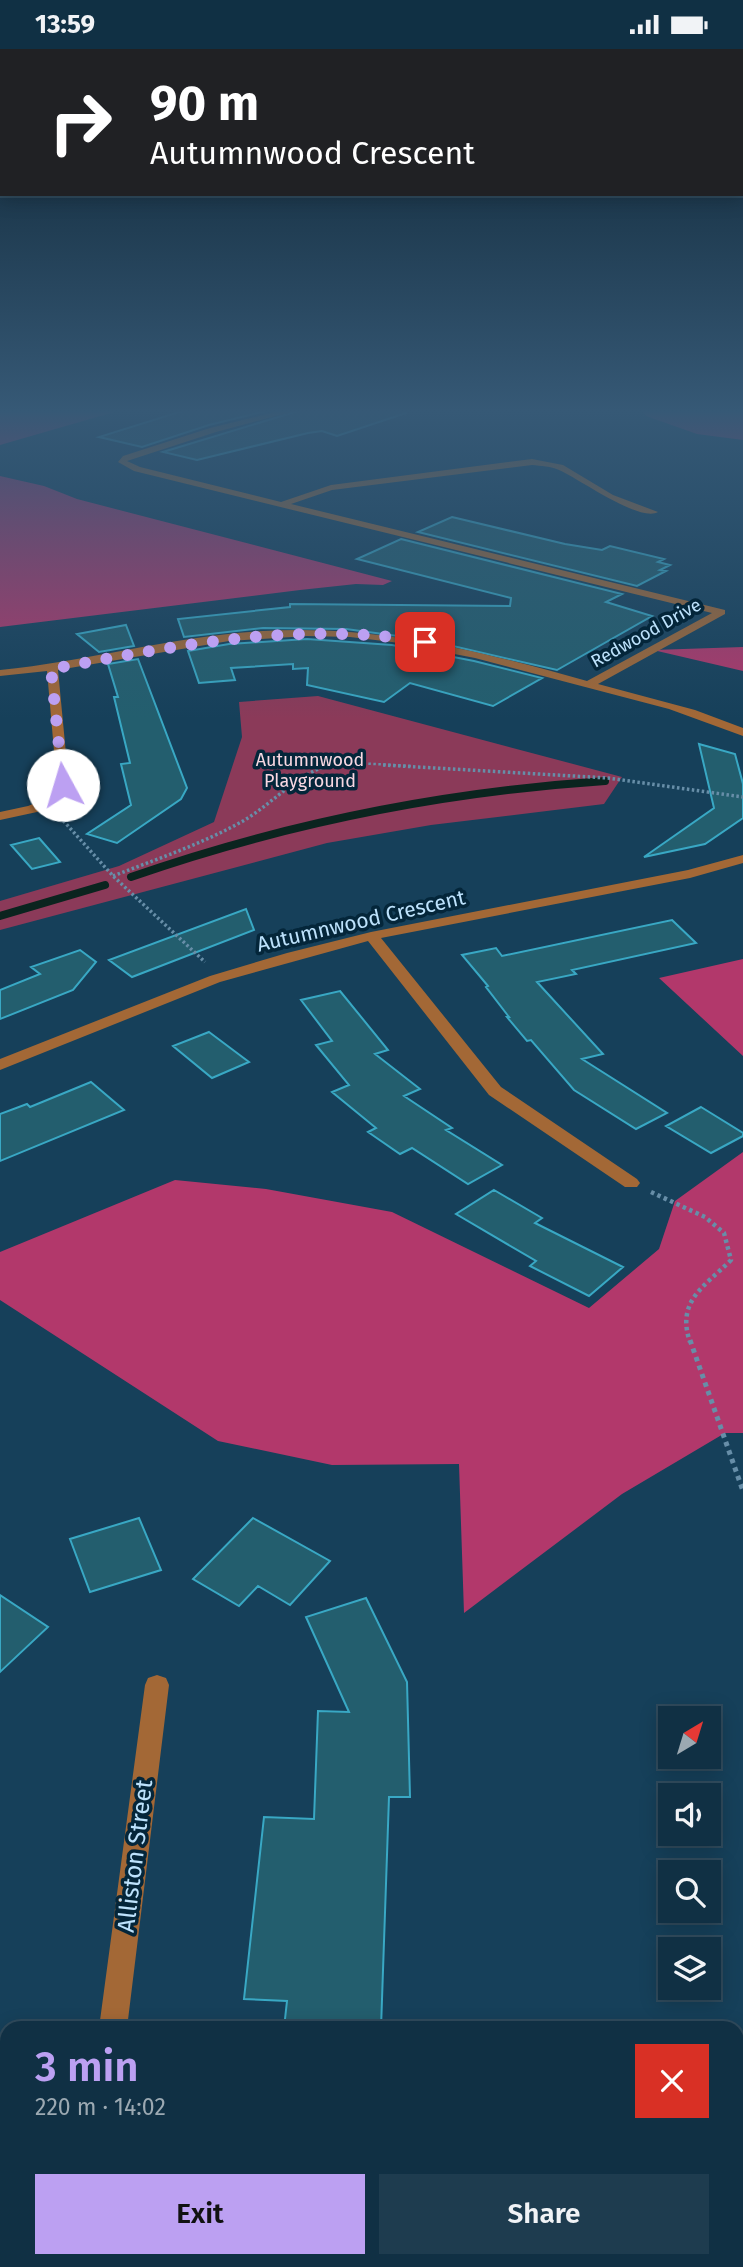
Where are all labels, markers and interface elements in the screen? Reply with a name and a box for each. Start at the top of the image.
text: 13:59 [35,9,95,40]
text: 90 m [150,74,259,133]
icon: right [35,77,126,168]
text: Autumnwood Crescent [150,134,475,172]
street label: Redwood Drive [587,594,705,672]
pin [395,612,455,672]
icon: arrive [406,623,444,661]
position arrow [26,748,100,822]
park label: Autumnwood Playground [256,749,364,792]
street label: Autumnwood Crescent [254,884,468,958]
north arrow [658,1706,721,1769]
map controls [658,1706,721,2000]
street label: Alliston Street [112,1778,158,1934]
button: sound [658,1783,721,1846]
button: search [658,1860,721,1923]
button: layers [658,1937,721,2000]
text: 3 min [35,2042,139,2092]
button: close [635,2044,709,2118]
text: 220 m · 14:02 [35,2093,166,2121]
button: Exit [35,2174,365,2254]
button: Share [379,2174,709,2254]

